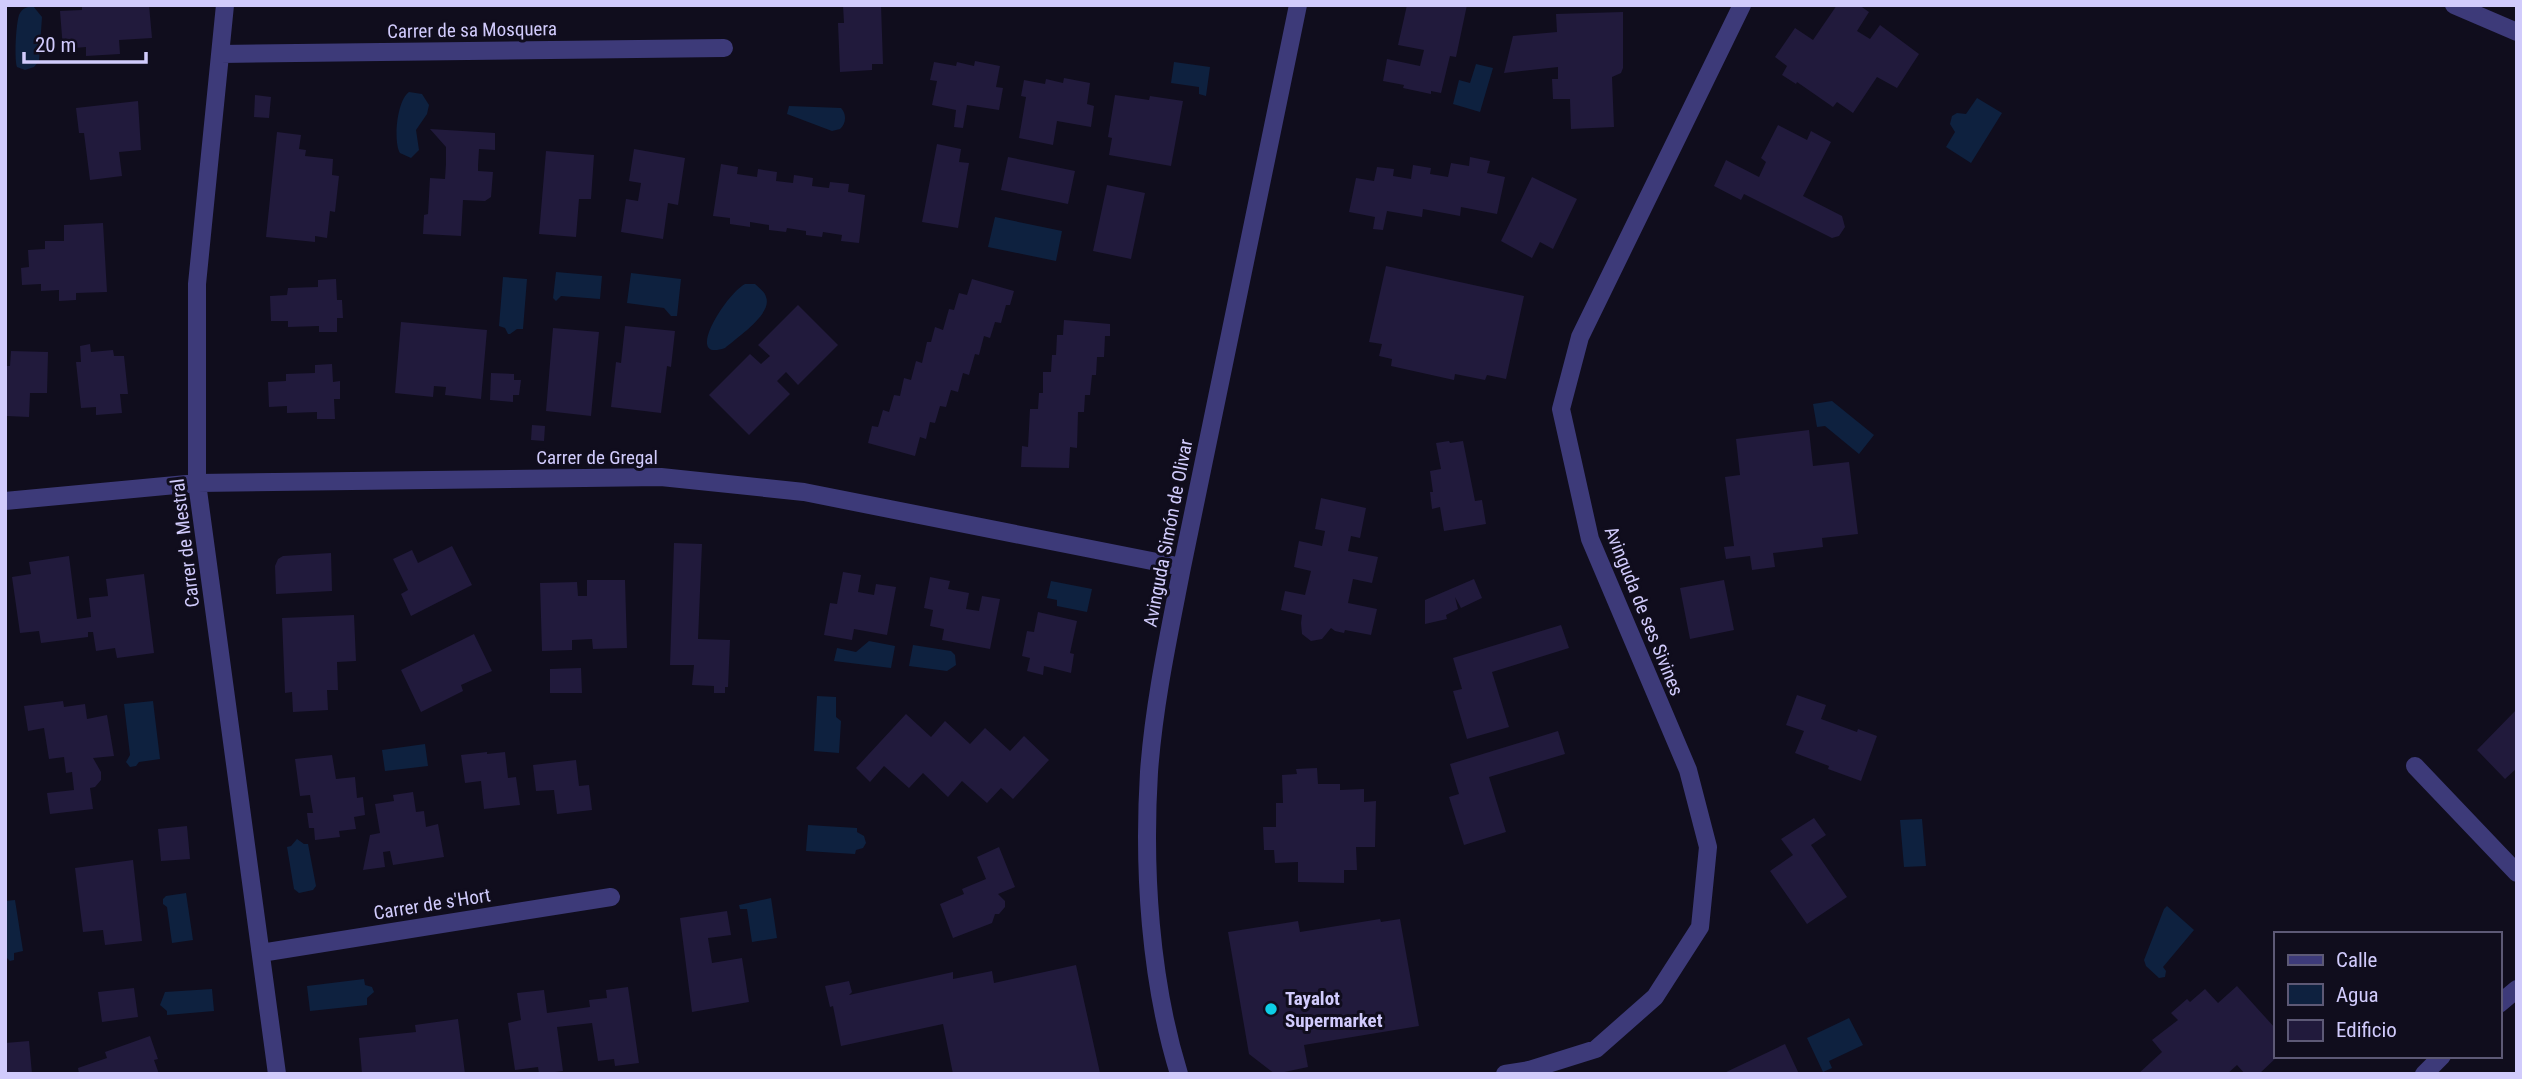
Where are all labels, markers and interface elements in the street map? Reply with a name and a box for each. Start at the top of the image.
street label: Carrer de sa Mosquera [387,17,557,43]
scale bar [24,21,147,65]
text: 20 m [35,33,76,57]
street label: Avinguda Simón de Olivar [1138,437,1198,629]
street label: Carrer de Gregal [536,446,658,469]
street label: Carrer de Mestral [166,477,204,609]
street label: Avinguda de ses Sivines [1600,523,1688,699]
street label: Carrer de s'Hort [372,883,492,925]
legend [2274,932,2501,1058]
text: Calle [2336,948,2378,972]
text: Agua [2336,983,2379,1007]
place label: Tayalot Supermarket [1285,987,1383,1032]
marker: Tayalot Supermarket [1263,1001,1279,1017]
text: Edificio [2336,1018,2397,1042]

